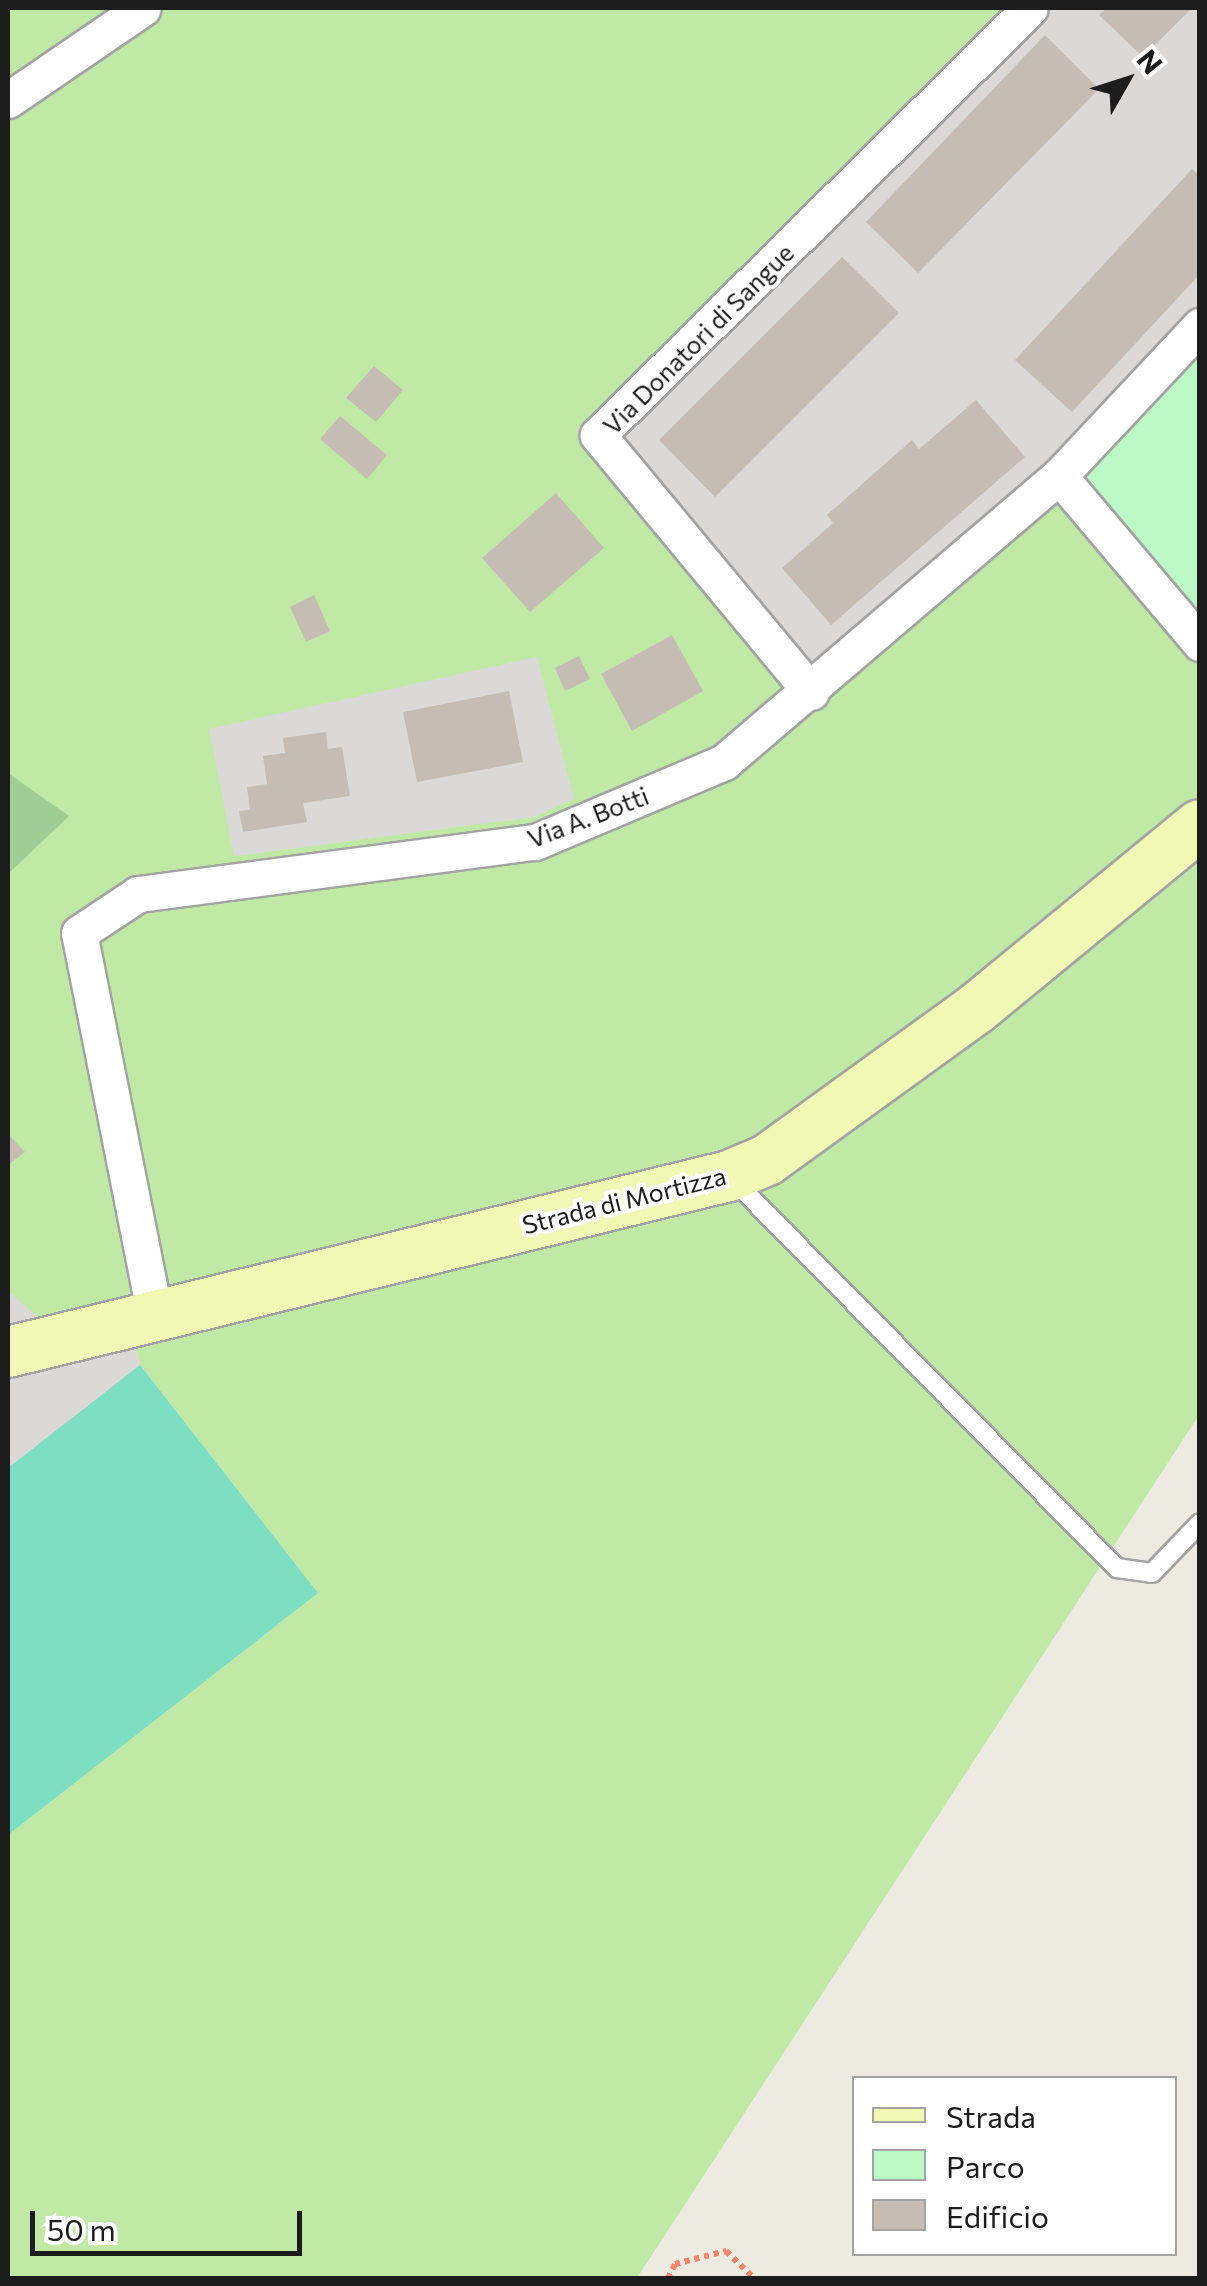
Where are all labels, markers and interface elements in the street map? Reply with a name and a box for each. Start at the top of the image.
north arrow [1077,30,1177,130]
text: N [1130,42,1170,80]
street label: Via Donatori di Sangue [597,238,799,440]
street label: Via A. Botti [523,780,653,854]
street label: Strada di Mortizza [519,1160,729,1240]
legend [852,2076,1177,2256]
text: Strada [946,2097,1036,2134]
text: Parco [946,2147,1025,2184]
scale bar [35,2191,308,2253]
text: Edificio [946,2197,1049,2234]
text: 50 m [47,2210,116,2247]

